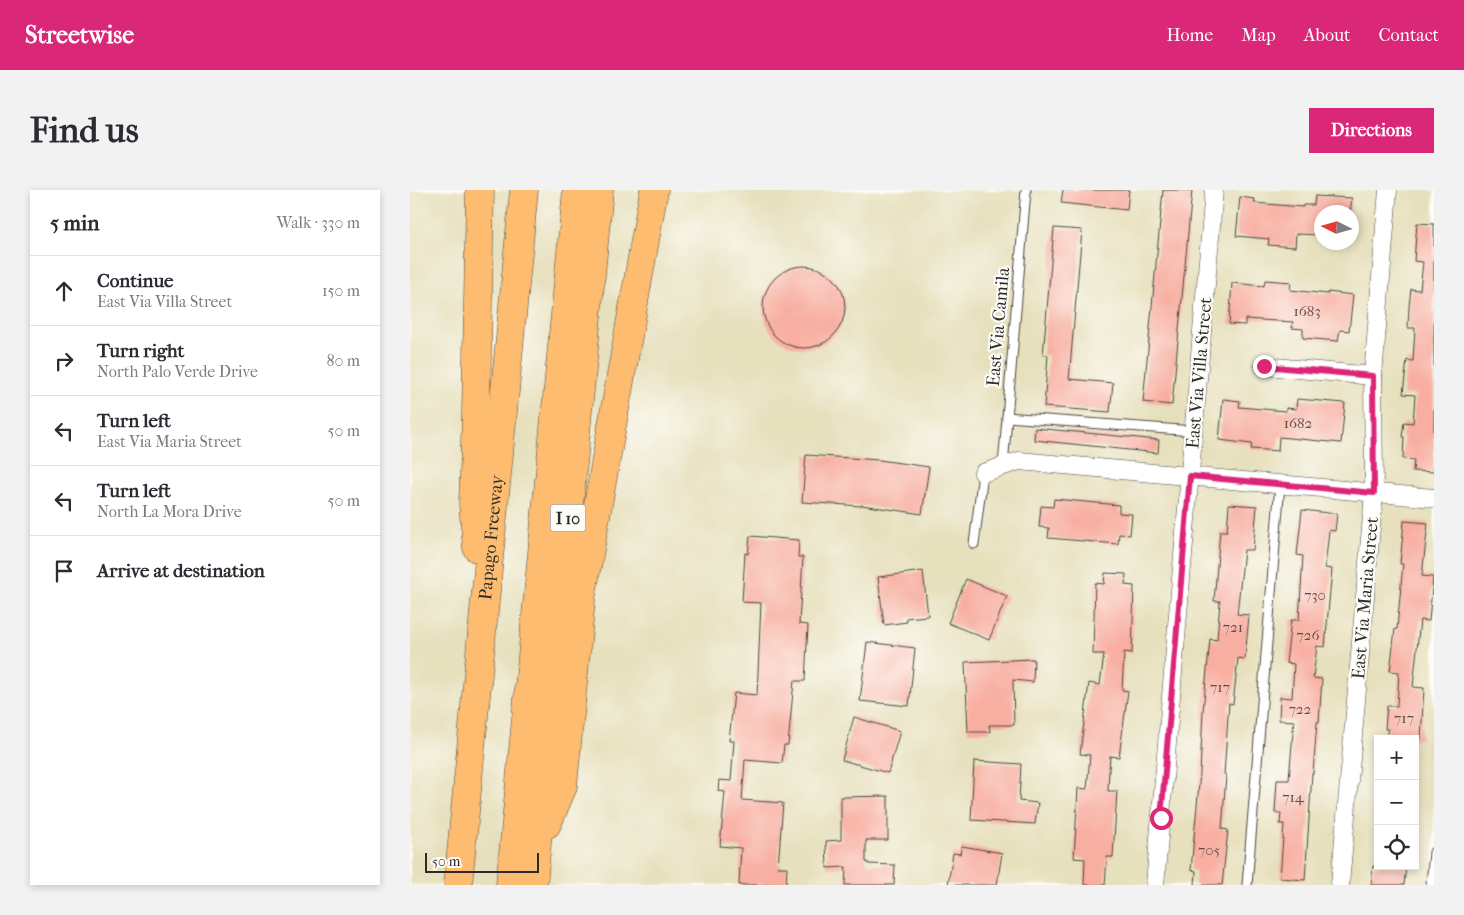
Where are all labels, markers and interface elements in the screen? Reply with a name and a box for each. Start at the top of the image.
text: Streetwise [25,21,134,49]
text: Home [1166,25,1213,46]
text: Map [1241,25,1276,46]
text: About [1304,25,1350,46]
text: Contact [1378,25,1439,46]
button: Directions [1309,108,1434,153]
text: Find us [30,110,139,151]
north arrow [1314,205,1359,250]
text: 5 min [50,211,99,235]
text: Walk · 330 m [277,213,360,232]
street label: East Via Camila [983,266,1014,387]
text: Continue [97,270,173,292]
icon: ahead [50,277,78,305]
text: 150 m [322,281,360,300]
text: East Via Villa Street [97,292,232,311]
street label: East Via Villa Street [1182,296,1217,450]
house number: 1683 [1293,302,1321,320]
text: Turn right [97,340,184,362]
icon: right [50,347,78,375]
text: 80 m [326,351,360,370]
route end [1253,355,1276,378]
text: North Palo Verde Drive [97,362,258,381]
text: Turn left [97,410,171,432]
house number: 1682 [1284,414,1313,432]
icon: left [50,417,78,445]
text: 50 m [328,421,360,440]
text: East Via Maria Street [97,432,242,451]
street label: Papago Freeway [475,473,508,601]
text: Turn left [97,480,171,502]
icon: left [50,487,78,515]
text: 50 m [328,491,360,510]
text: North La Mora Drive [97,502,242,521]
road number: I 10 [550,504,586,532]
street label: East Via Maria Street [1348,515,1383,680]
icon: arrive [50,557,78,585]
text: Arrive at destination [97,560,265,582]
house number: 730 [1304,586,1326,604]
house number: 721 [1223,618,1243,636]
house number: 726 [1296,626,1320,644]
house number: 717 [1210,678,1230,696]
house number: 722 [1289,700,1312,718]
house number: 717 [1394,709,1414,727]
map controls [1374,735,1419,870]
button: + [1374,735,1419,780]
button: − [1374,780,1419,825]
house number: 714 [1282,788,1305,806]
route start [1150,807,1173,830]
button: locate [1374,825,1419,870]
house number: 705 [1198,841,1220,859]
scale bar [425,850,539,873]
text: 50 m [432,853,460,870]

